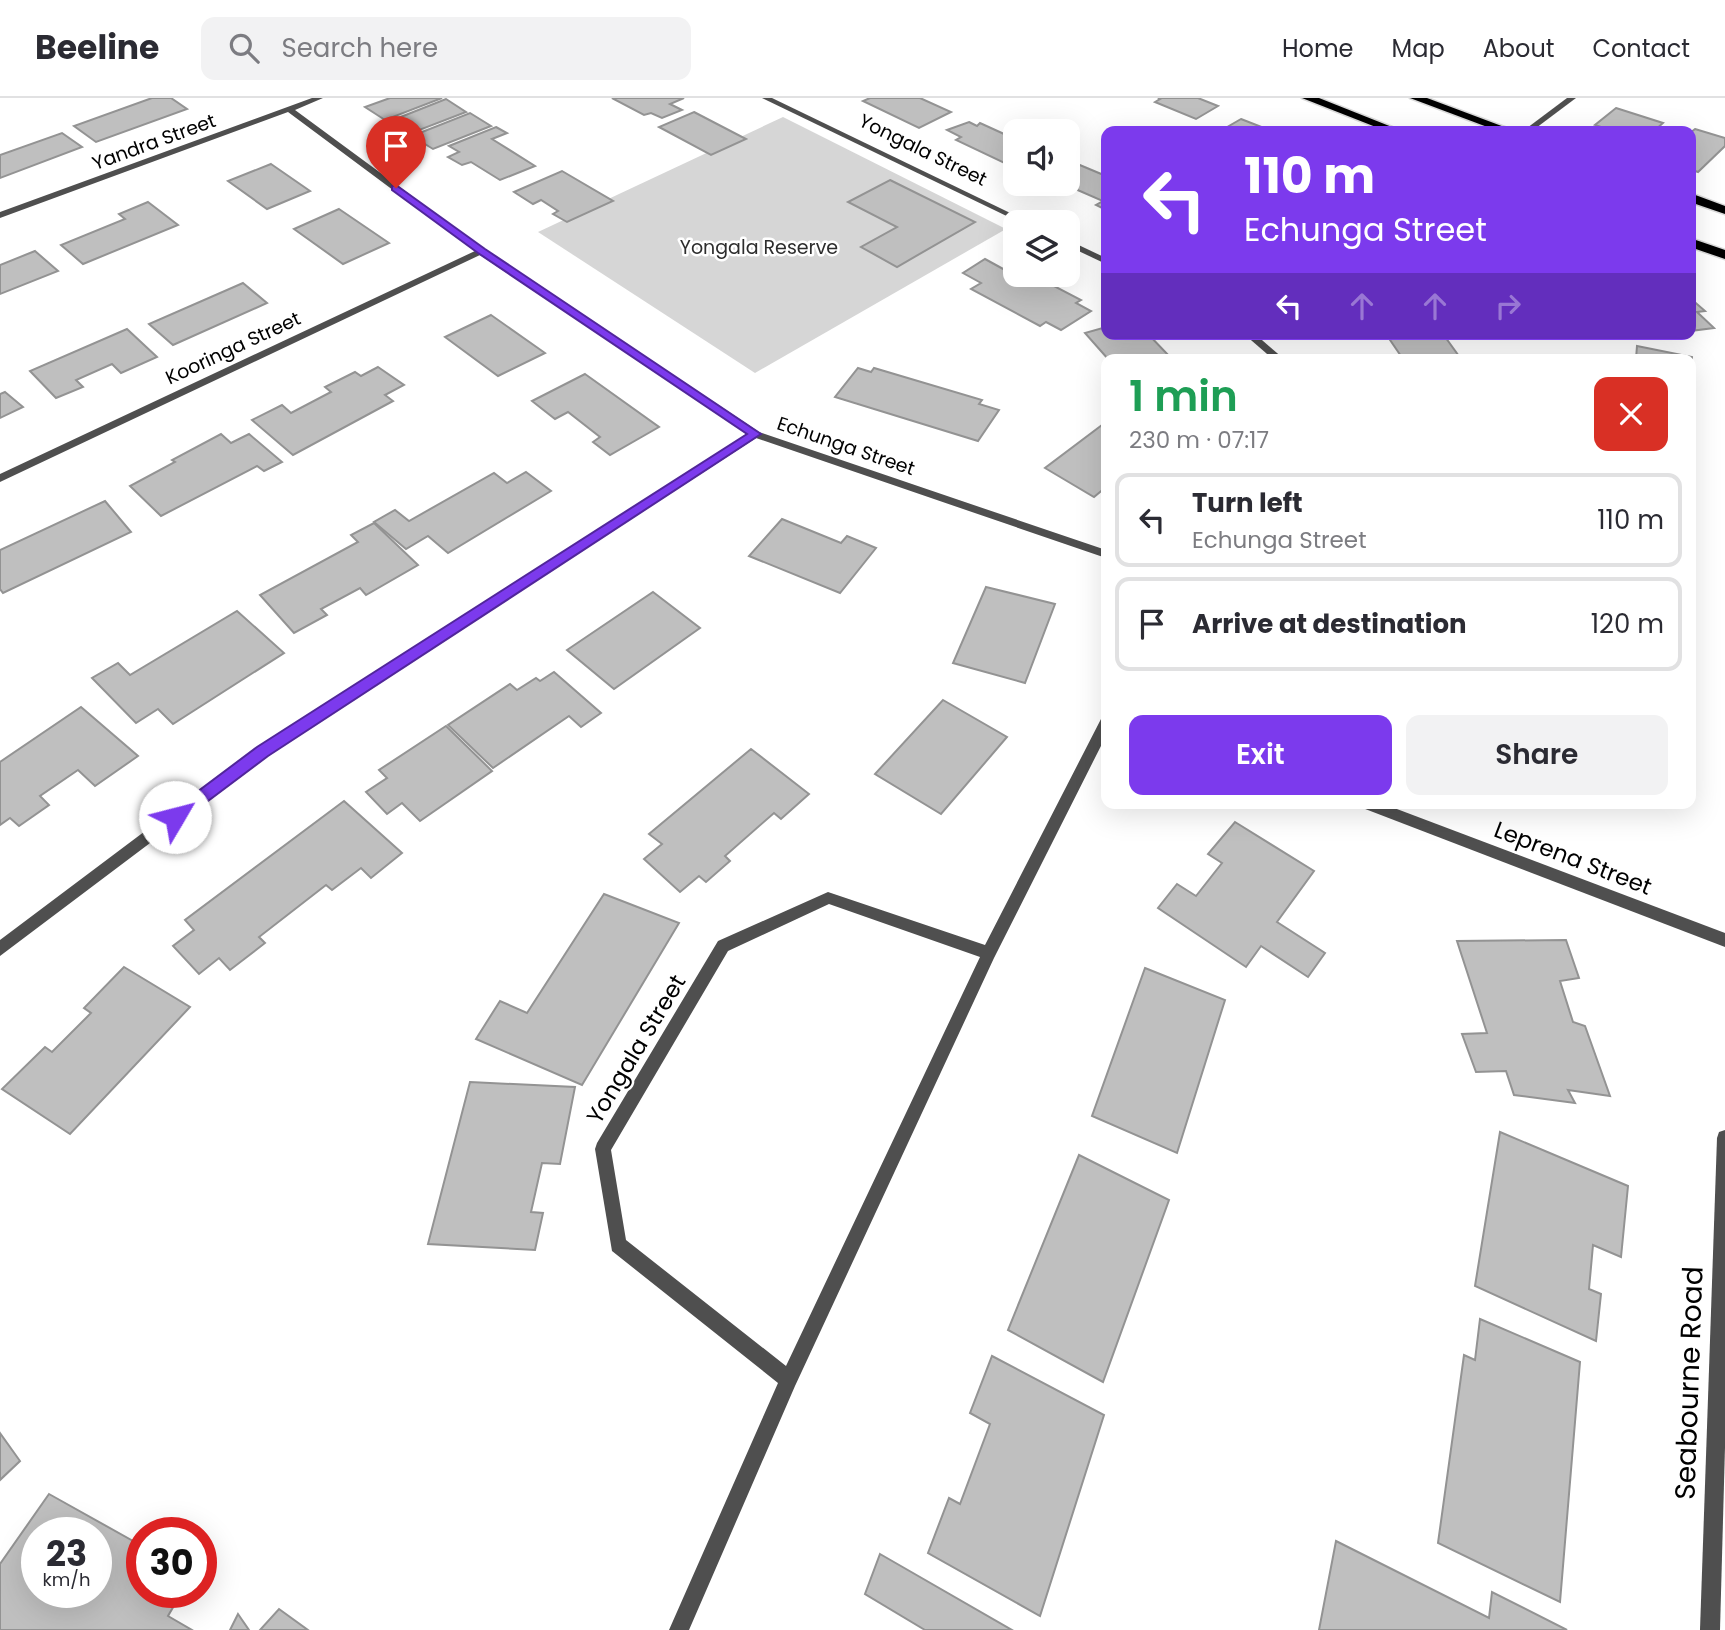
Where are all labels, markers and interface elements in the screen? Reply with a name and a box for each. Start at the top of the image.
search box [201,17,691,80]
text: Beeline [35,24,159,71]
icon: search [225,29,263,67]
text: Search here [281,30,438,66]
text: Home [1282,32,1354,65]
text: Map [1392,32,1445,65]
text: About [1483,32,1554,65]
text: Contact [1592,32,1690,65]
street label: Yandra Street [88,107,220,177]
street label: Yongala Street [854,107,992,193]
pin [366,116,426,188]
map controls [1003,119,1080,287]
button: sound [1003,119,1080,196]
icon: arrive [377,127,415,165]
text: 110 m [1244,142,1375,210]
icon: left [1129,154,1220,245]
text: Echunga Street [1244,207,1487,252]
button: layers [1003,210,1080,287]
park label: Yongala Reserve [680,234,838,261]
icon: left [1270,287,1308,325]
icon: ahead [1343,287,1381,325]
icon: ahead [1416,287,1454,325]
icon: right [1489,287,1527,325]
street label: Kooringa Street [161,305,305,391]
text: 1 min [1129,367,1238,426]
button: close [1594,377,1668,451]
street label: Echunga Street [773,410,919,482]
text: 230 m · 07:17 [1129,424,1269,456]
text: Turn left [1192,485,1303,521]
icon: left [1133,501,1171,539]
text: 110 m [1597,502,1664,538]
text: Echunga Street [1192,524,1367,556]
icon: arrive [1133,605,1171,643]
text: Arrive at destination [1192,606,1467,642]
text: 120 m [1591,606,1664,642]
button: Exit [1129,715,1392,795]
button: Share [1406,715,1668,795]
position arrow [138,780,212,854]
street label: Leprena Street [1490,813,1656,903]
street label: Yongala Street [579,968,693,1130]
street label: Seabourne Road [1665,1266,1713,1500]
speed limit sign: 30 [126,1517,217,1608]
text: 23 [46,1529,87,1578]
text: km/h [43,1567,90,1592]

